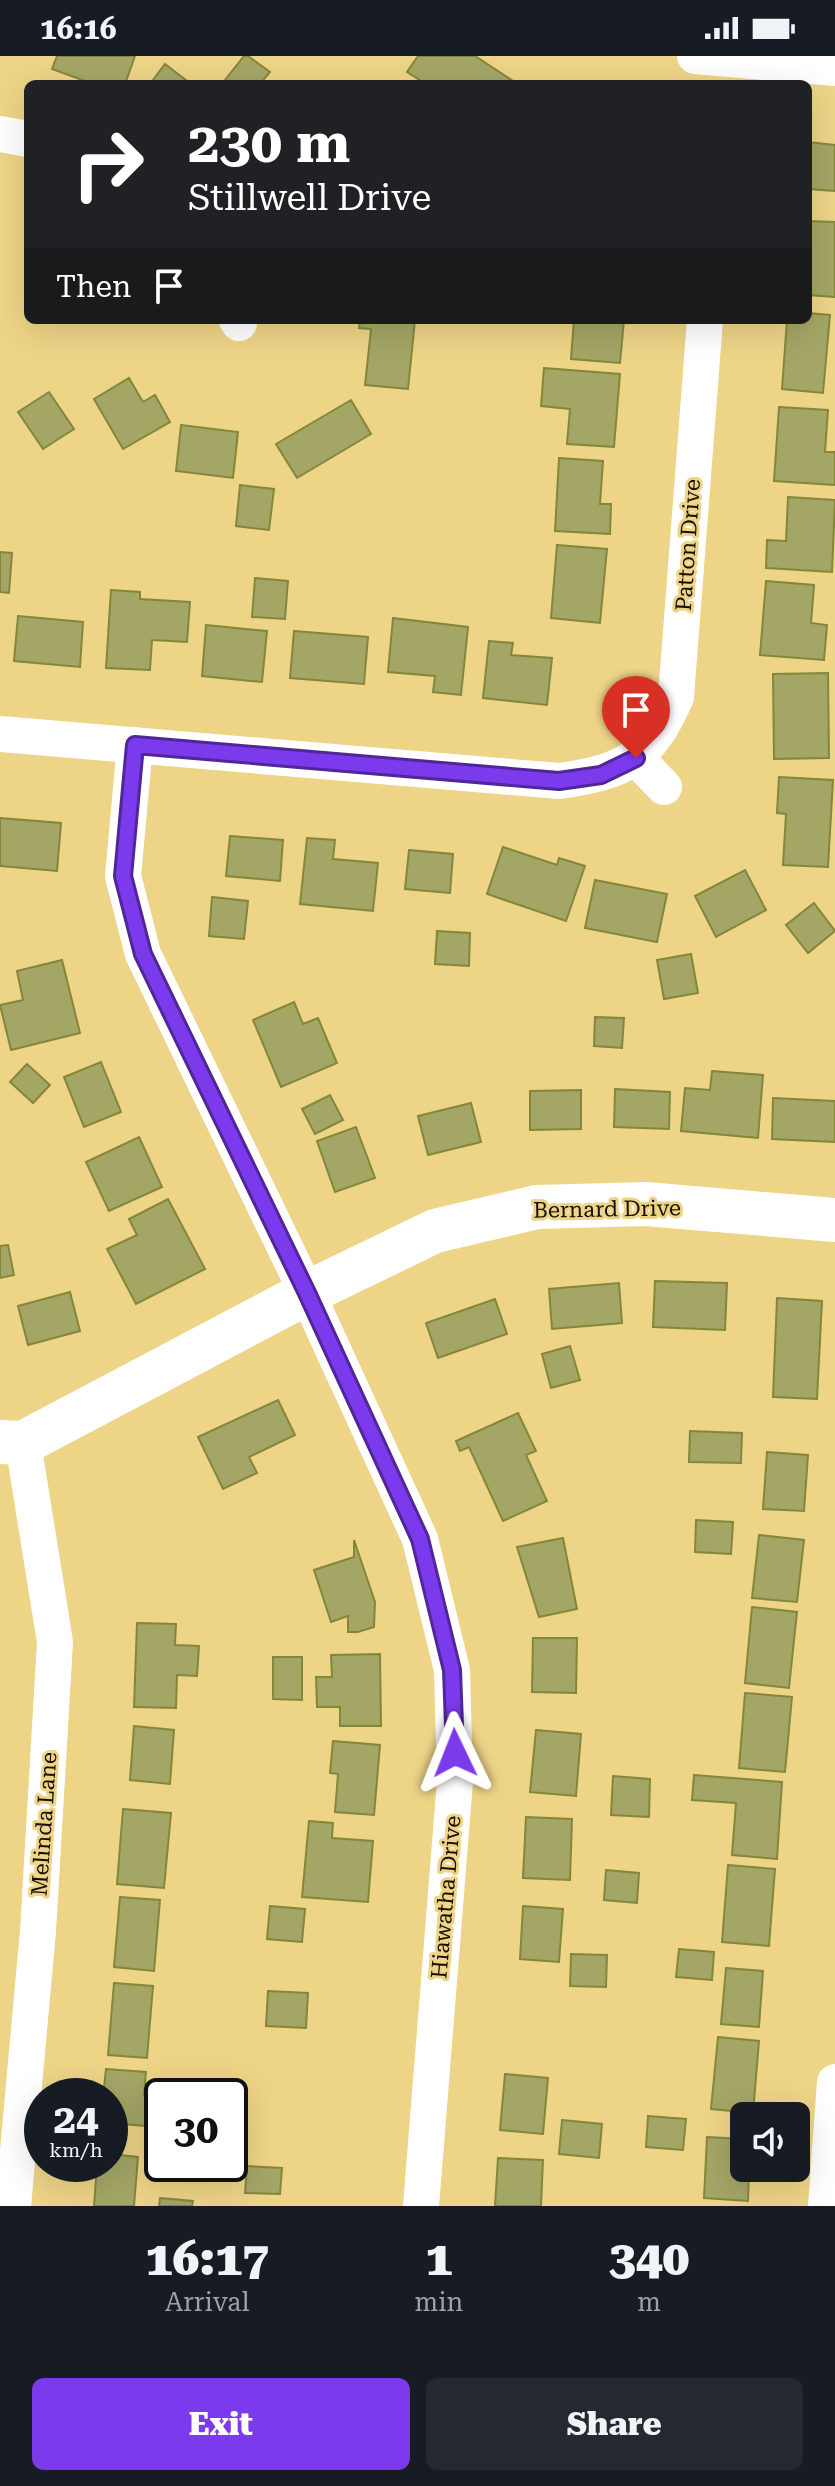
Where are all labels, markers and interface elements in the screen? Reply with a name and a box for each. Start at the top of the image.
text: 16:16 [40,11,117,46]
text: 230 m [188,110,350,176]
icon: right [56,112,160,216]
text: Stillwell Drive [188,177,431,219]
icon: arrive [147,264,191,308]
text: Then [56,269,131,304]
street label: Patton Drive [671,478,705,612]
pin [602,676,670,758]
icon: arrive [614,688,658,732]
street label: Bernard Drive [533,1195,681,1223]
position arrow [413,1711,497,1795]
street label: Melinda Lane [26,1751,62,1897]
street label: Hiawatha Drive [426,1814,466,1980]
speed limit sign: 30 [144,2078,248,2182]
text: 24 [54,2096,98,2143]
map controls [730,2102,810,2182]
button: sound [730,2102,810,2182]
text: km/h [49,2138,103,2162]
text: 16:17 [146,2231,269,2287]
text: 1 [425,2231,452,2287]
text: 340 [609,2231,689,2287]
text: Arrival [165,2287,250,2317]
text: min [415,2287,463,2317]
text: m [637,2287,661,2317]
button: Exit [32,2378,410,2470]
button: Share [426,2378,803,2470]

